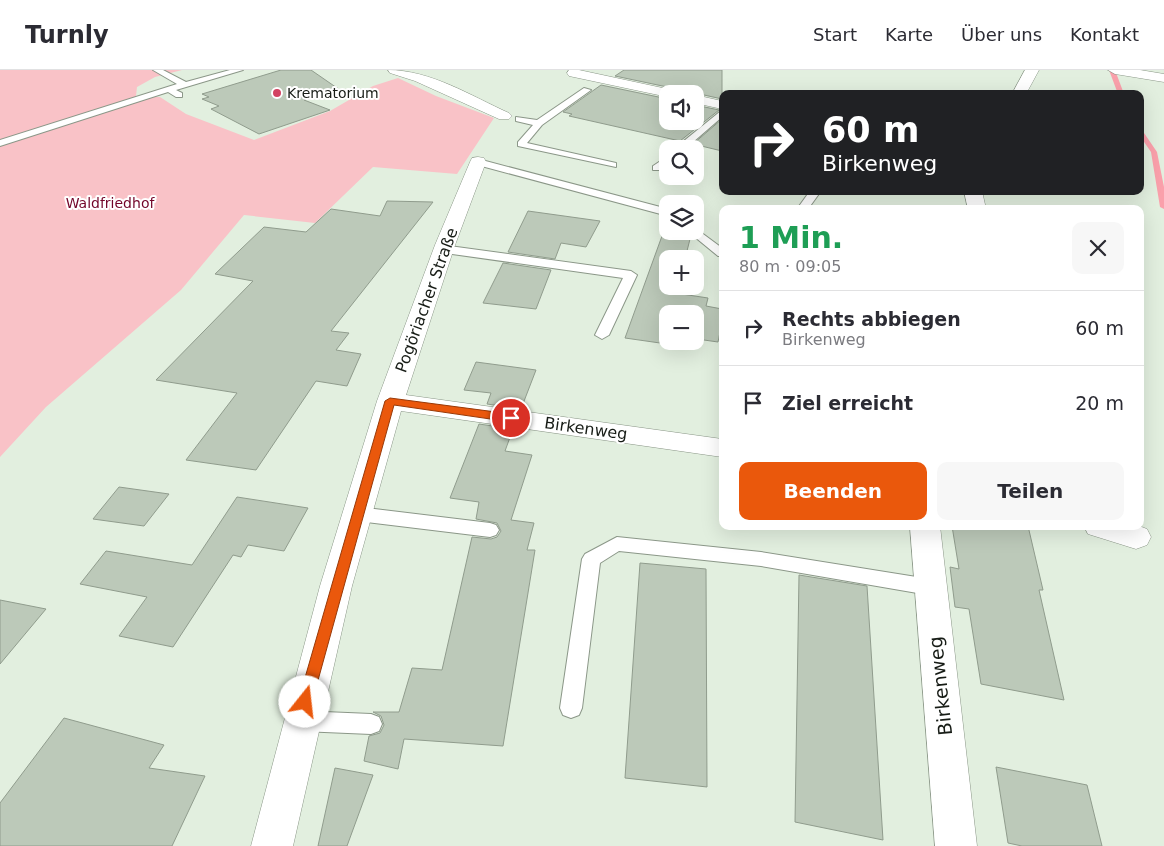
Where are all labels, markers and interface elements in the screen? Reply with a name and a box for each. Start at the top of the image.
text: Turnly [25,21,109,49]
text: Start [813,24,857,45]
text: Karte [885,24,933,45]
text: Über uns [961,24,1042,45]
text: Kontakt [1070,24,1139,45]
place label: Krematorium [287,85,379,101]
map controls [659,85,704,350]
button: sound [659,85,704,130]
marker: Krematorium [271,87,283,99]
icon: right [739,110,804,175]
text: 60 m [822,110,919,150]
button: search [659,140,704,185]
text: Birkenweg [822,151,937,176]
park label: Waldfriedhof [66,195,155,211]
button: layers [659,195,704,240]
text: 1 Min. [739,220,843,255]
button: close [1072,222,1124,274]
street label: Pogöriacher Straße [391,225,462,375]
button: + [659,250,704,295]
text: 80 m · 09:05 [739,257,841,276]
button: − [659,305,704,350]
text: Rechts abbiegen [782,308,961,330]
icon: right [739,314,767,342]
text: 60 m [1075,317,1124,339]
text: Birkenweg [782,330,866,349]
icon: arrive [739,389,767,417]
text: Ziel erreicht [782,392,913,414]
text: 20 m [1075,392,1124,414]
pin [490,397,532,439]
icon: arrive [497,404,525,432]
street label: Birkenweg [543,413,629,444]
button: Beenden [739,462,927,520]
button: Teilen [937,462,1124,520]
street label: Birkenweg [924,635,956,737]
position arrow [278,675,330,727]

